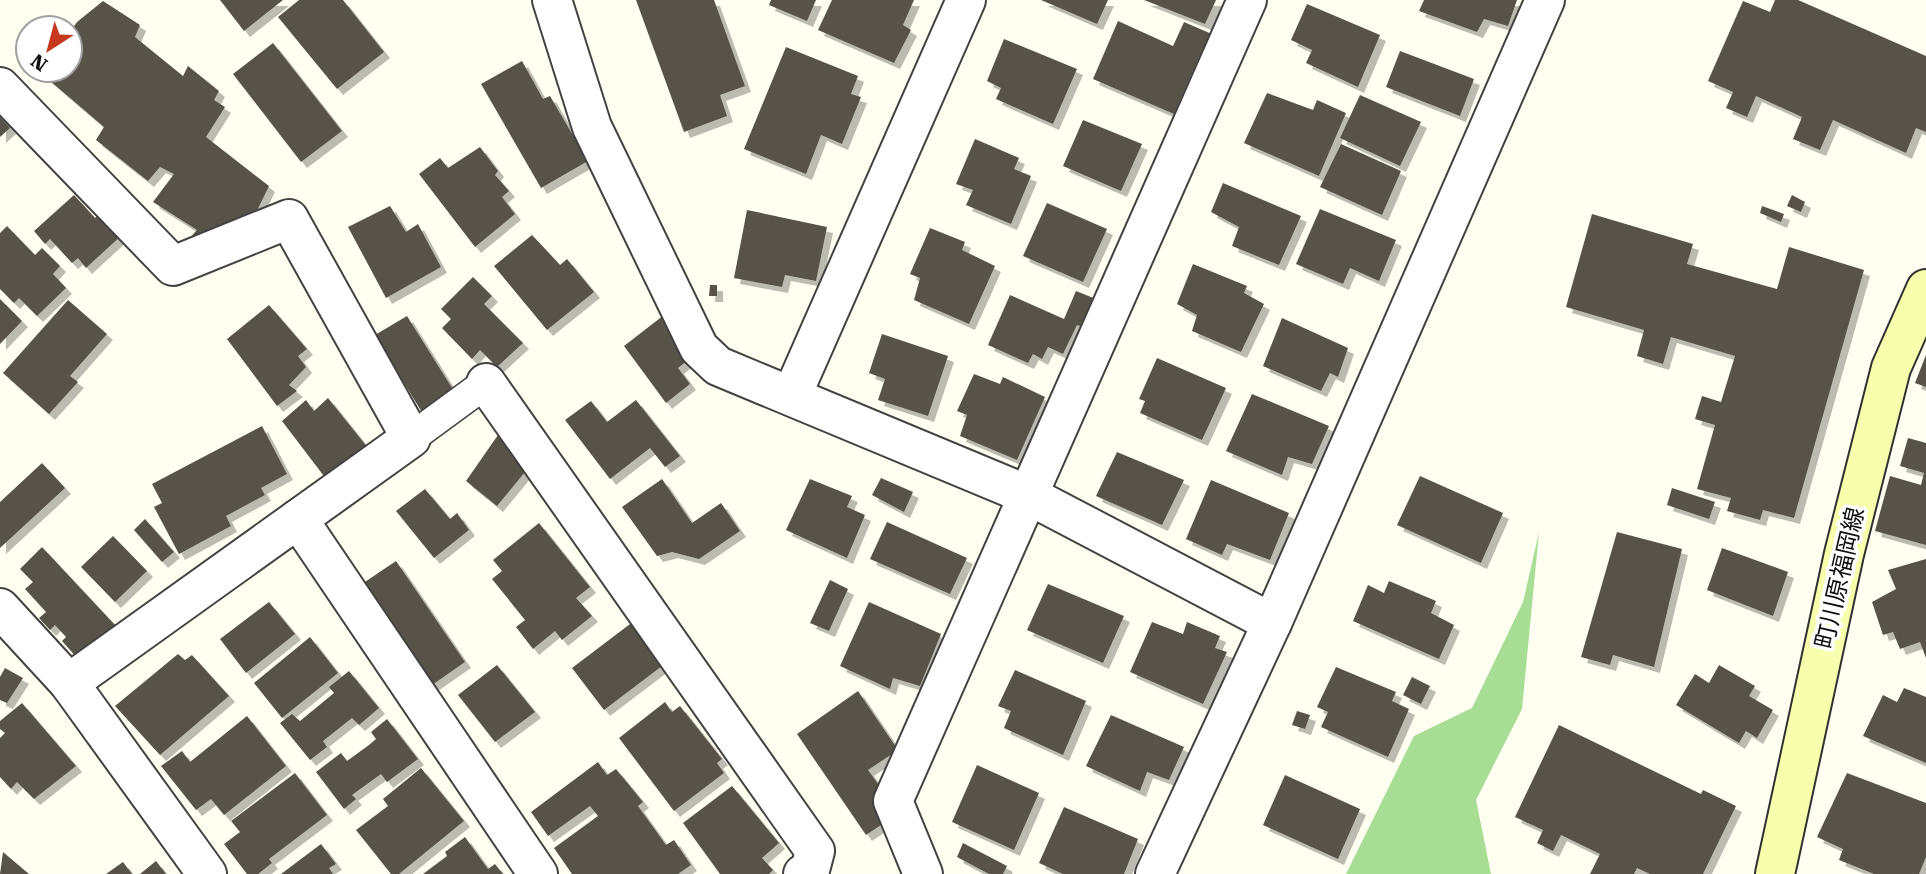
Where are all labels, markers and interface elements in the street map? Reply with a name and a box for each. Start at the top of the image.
north arrow [14,14,84,84]
text: N [26,49,52,76]
street label: 町川原福岡線 [1810,505,1870,651]

